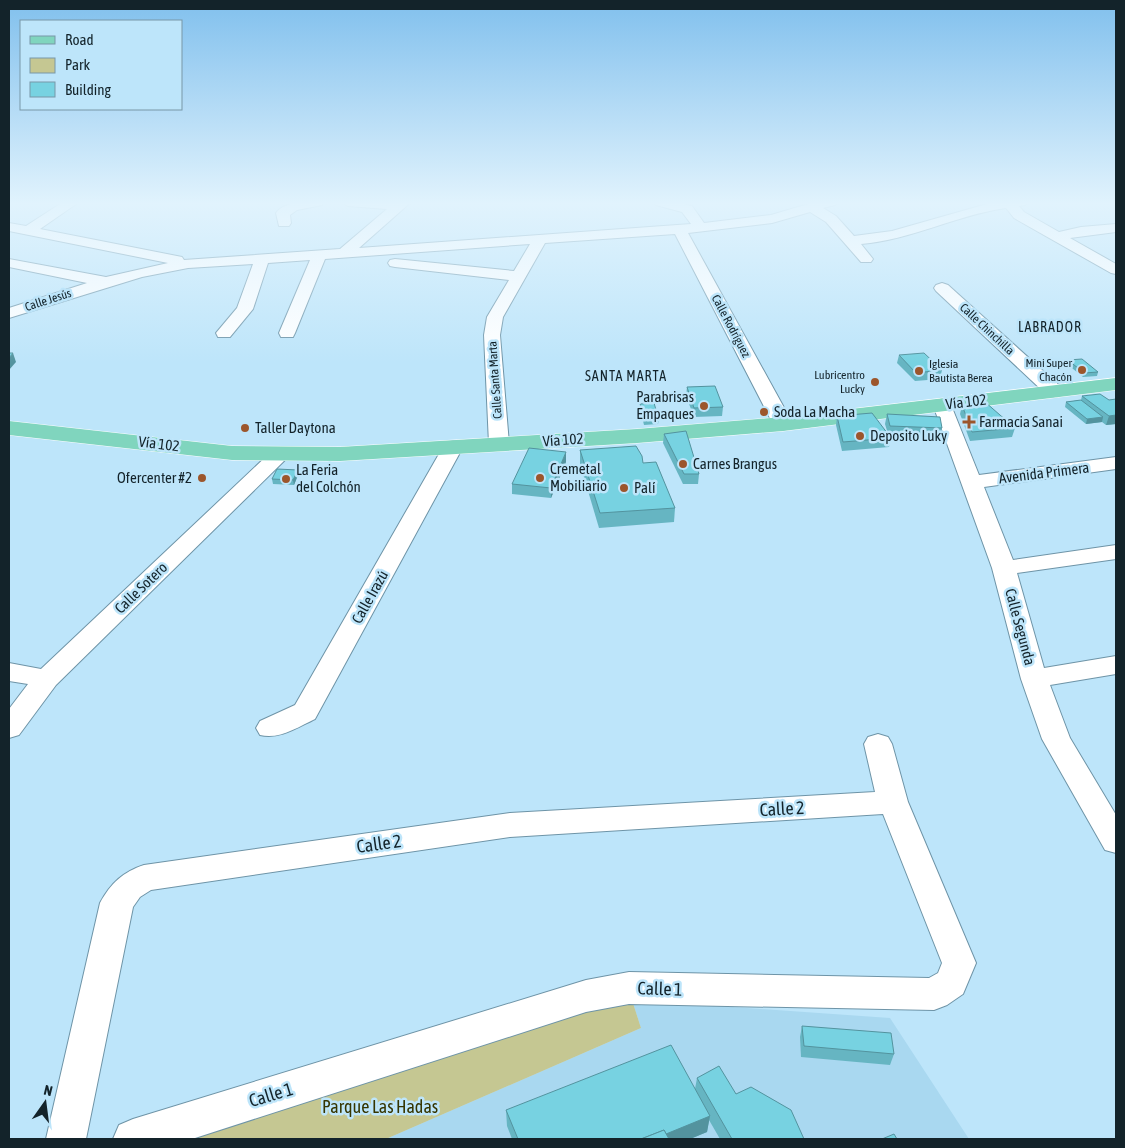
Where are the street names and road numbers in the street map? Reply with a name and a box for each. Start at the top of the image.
street label: Calle Jesús [23,286,73,314]
street label: Calle Rodríguez [709,292,754,360]
street label: Calle Chinchilla [957,300,1017,358]
street label: Calle Santa Marta [485,341,505,419]
street label: Vía 102 [945,391,987,412]
street label: Vía 102 [542,430,584,449]
street label: Vía 102 [138,433,180,454]
street label: Avenida Primera [998,459,1090,486]
street label: Calle Sotero [111,559,170,617]
street label: Calle Irazú [348,567,391,626]
street label: Calle Segunda [1002,587,1039,667]
street label: Calle 2 [759,797,805,820]
street label: Calle 2 [355,830,403,857]
street label: Calle 1 [637,977,683,1000]
street label: Calle 1 [246,1078,295,1111]

